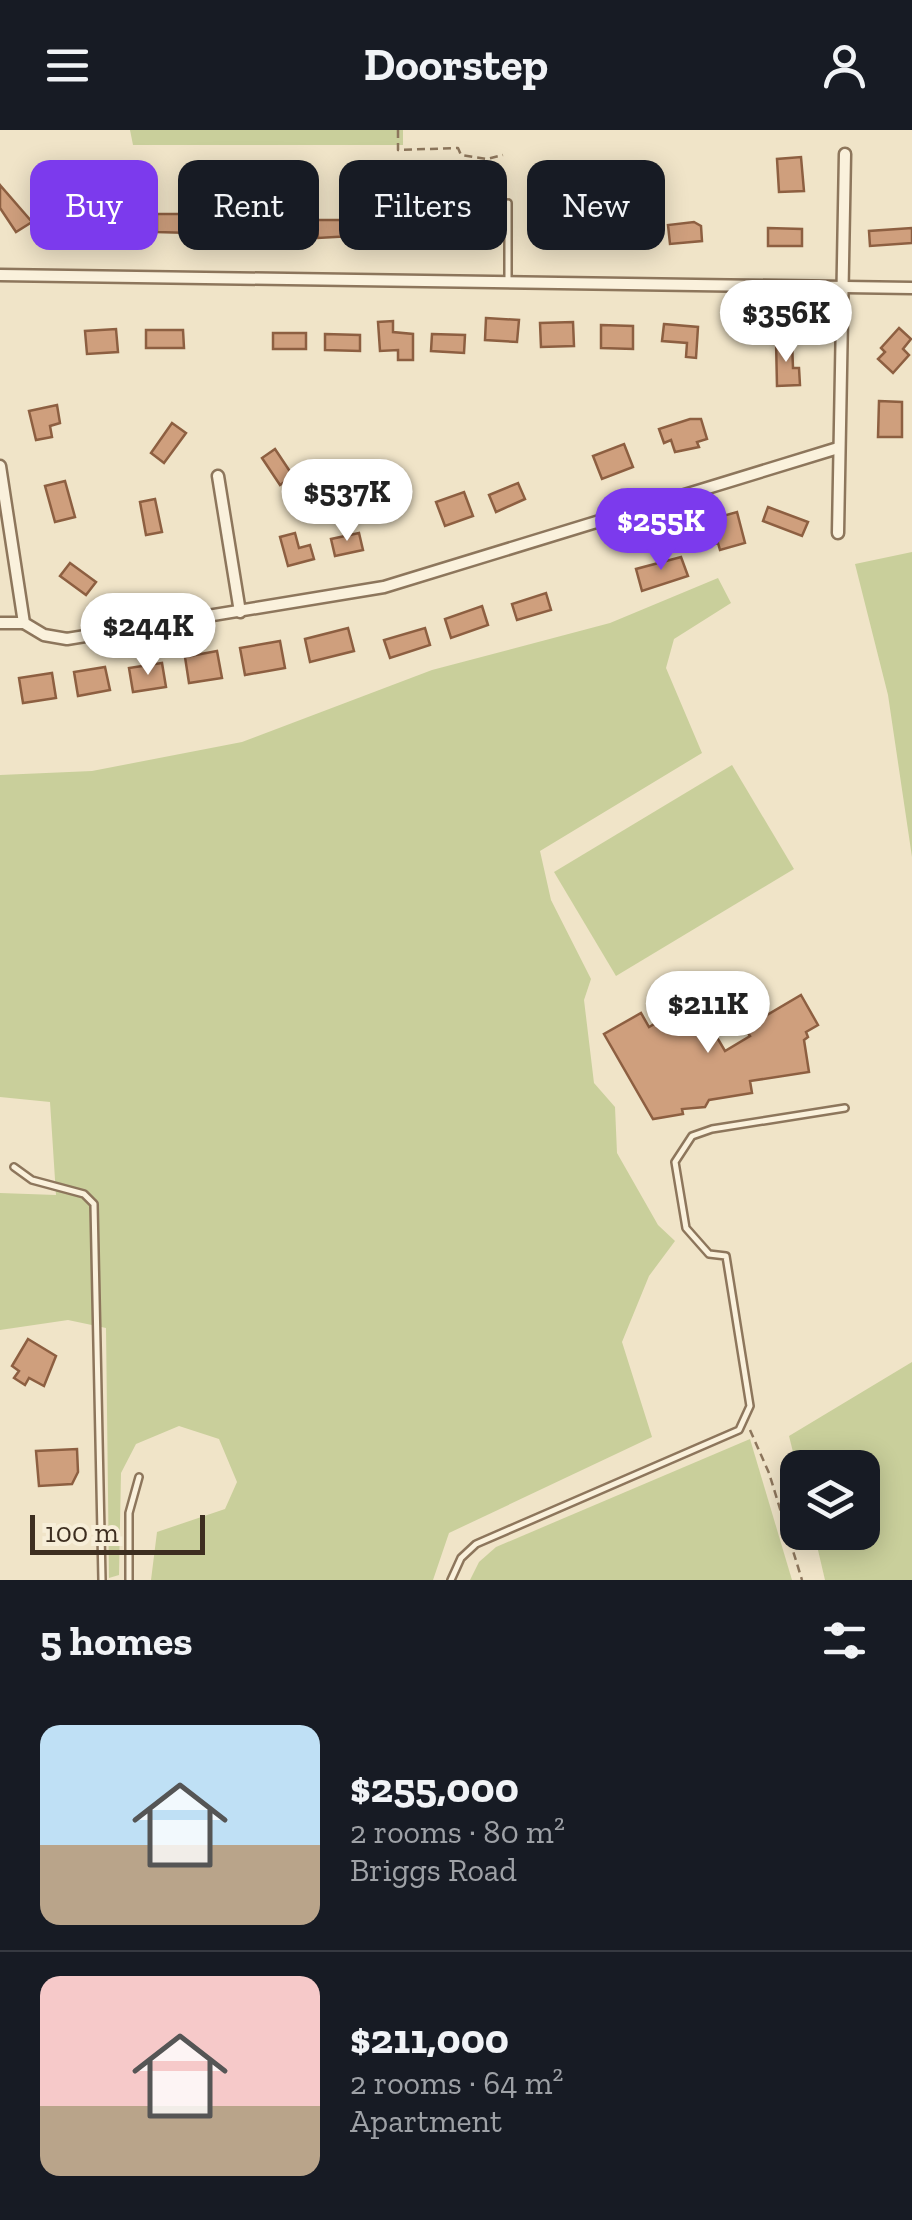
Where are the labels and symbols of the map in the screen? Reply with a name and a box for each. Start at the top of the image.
pin: $356K [716,280,856,365]
pin: $537K [277,459,417,544]
pin: $255K [591,488,731,573]
pin: $244K [78,593,218,678]
pin: $211K [638,971,778,1056]
scale bar [30,1510,205,1554]

